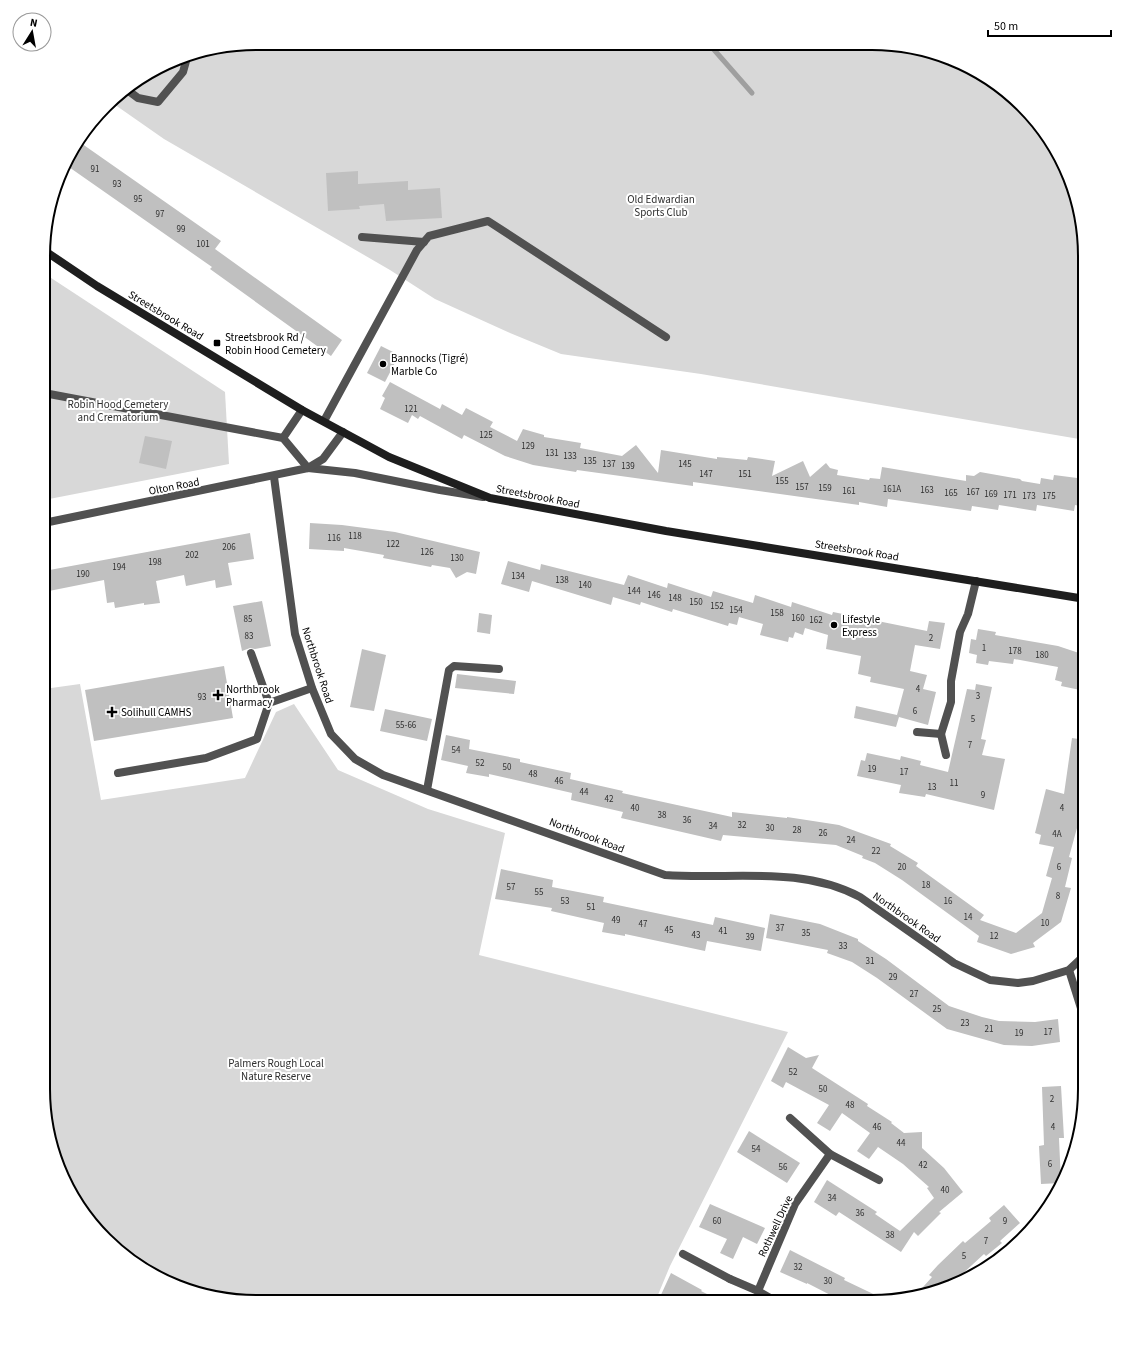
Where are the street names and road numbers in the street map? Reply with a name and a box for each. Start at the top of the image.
street label: Streetsbrook Road [125,287,206,344]
street label: Olton Road [147,474,201,499]
street label: Streetsbrook Road [495,481,581,512]
street label: Streetsbrook Road [814,536,900,565]
street label: Northbrook Road [298,625,337,705]
street label: Northbrook Road [547,814,627,857]
street label: Northbrook Road [870,888,944,946]
street label: Rothwell Drive [755,1192,797,1260]

